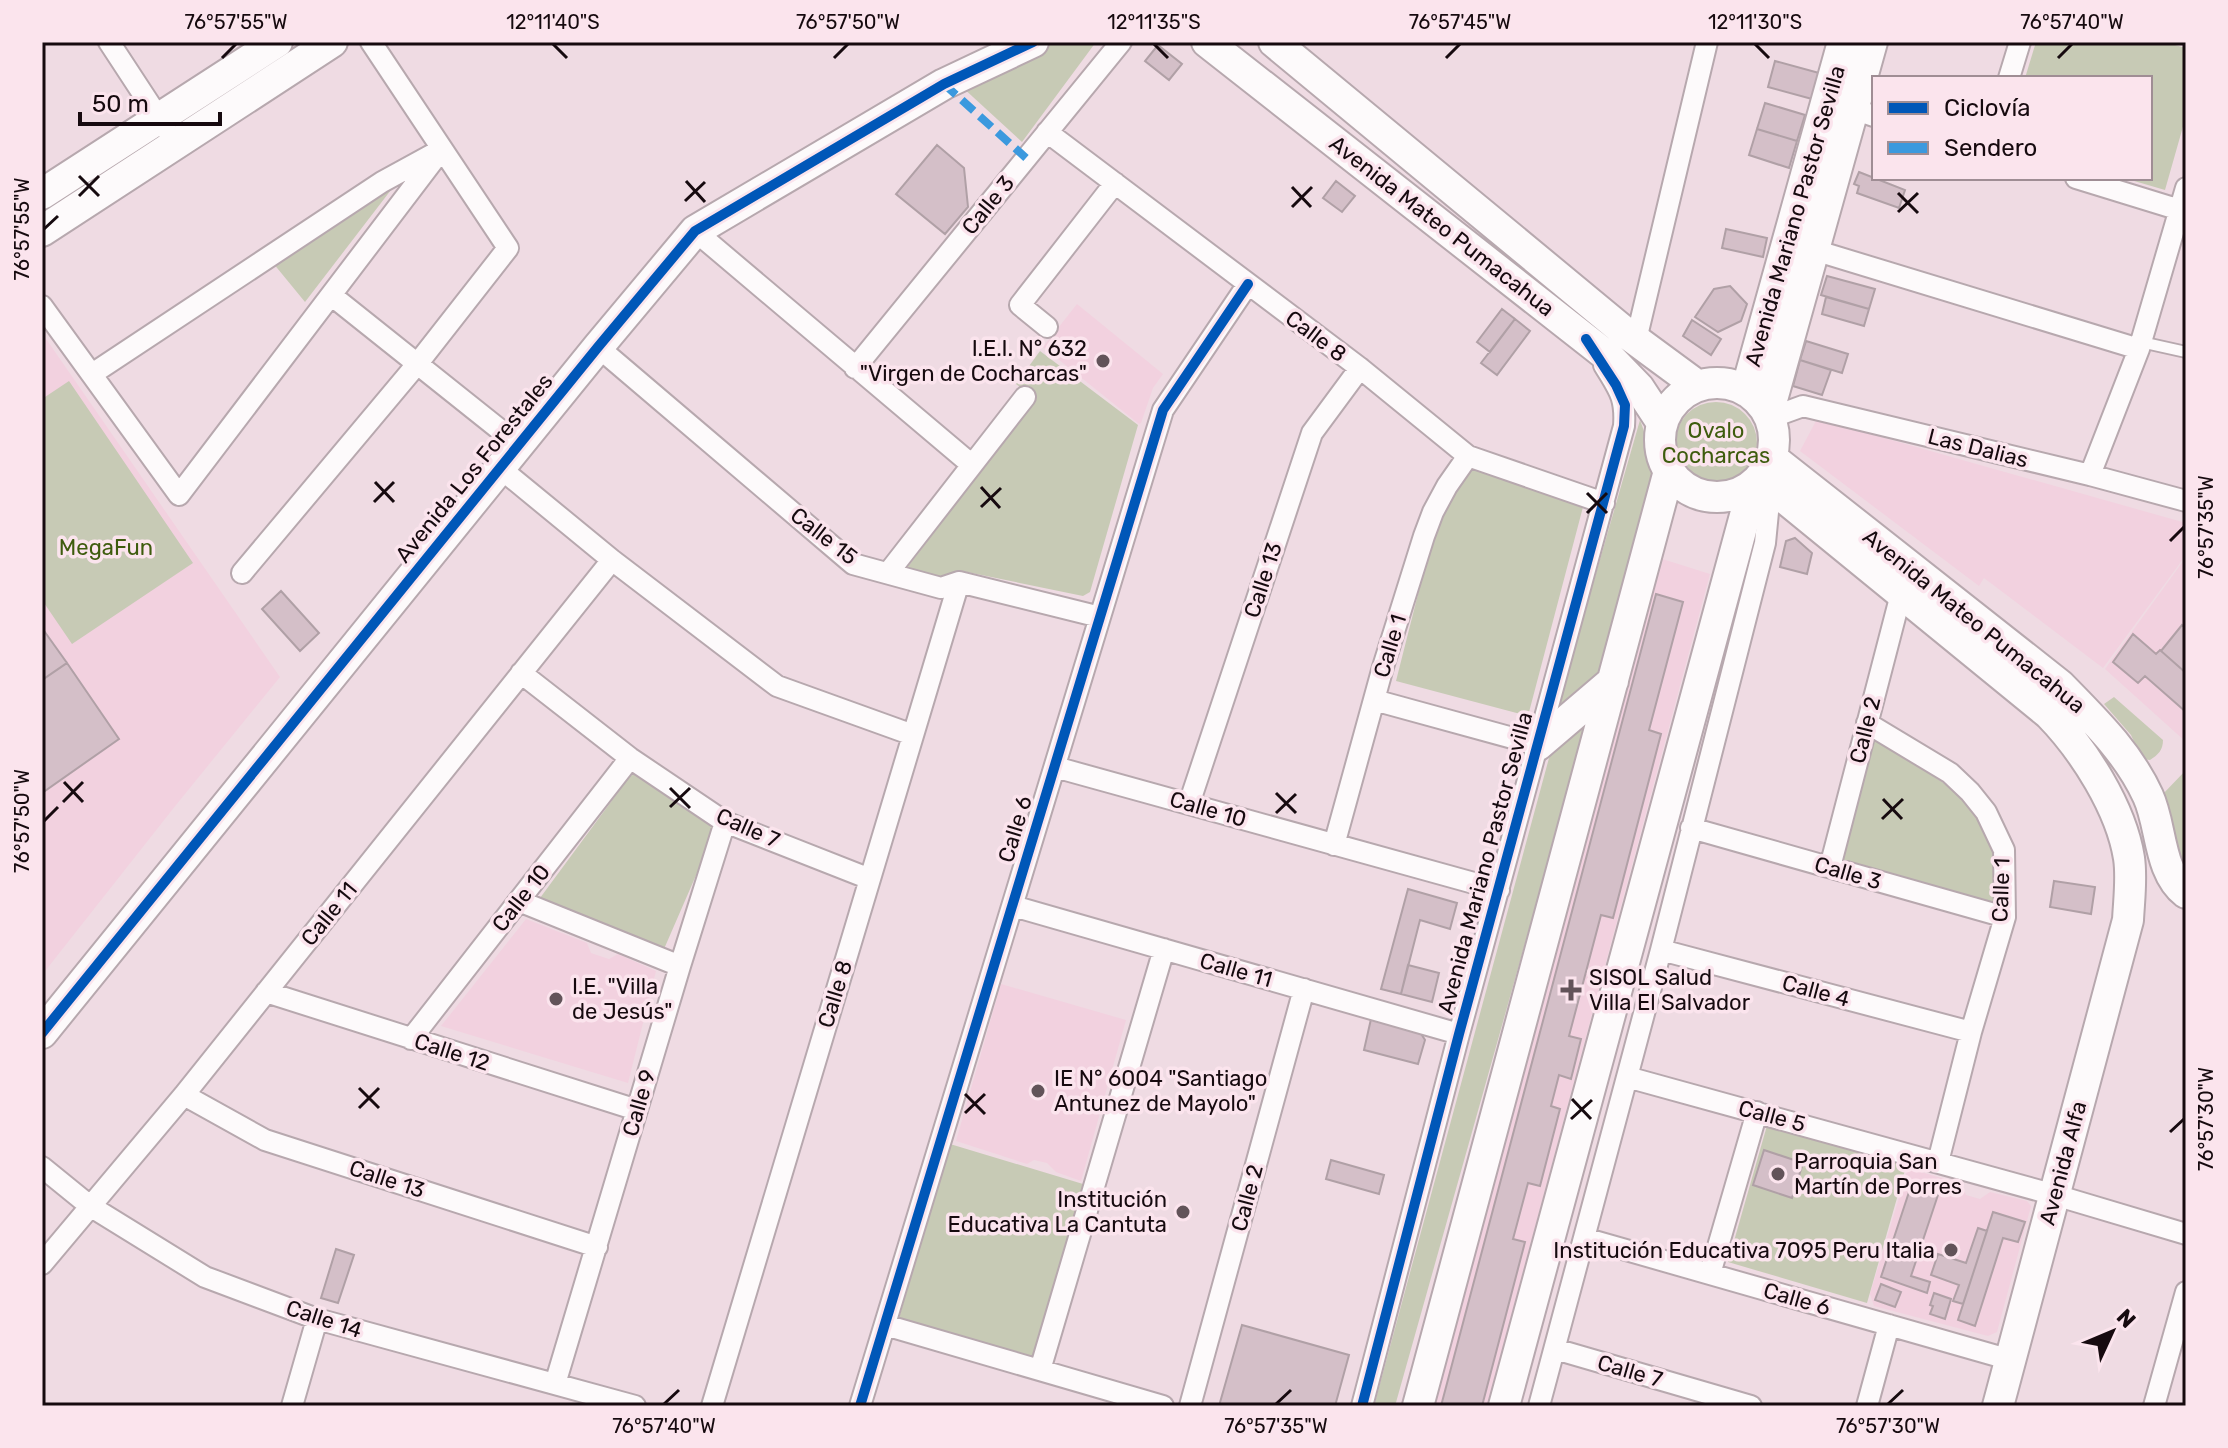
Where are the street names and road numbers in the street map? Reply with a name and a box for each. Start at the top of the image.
street label: Avenida Mariano Pastor Sevilla [1739,62,1851,370]
street label: Avenida Mateo Pumacahua [1324,130,1560,322]
street label: Calle 3 [956,170,1020,240]
street label: Calle 8 [1280,304,1352,368]
street label: Avenida Los Forestales [389,368,559,568]
street label: Las Dalias [1925,423,2031,473]
street label: Calle 15 [785,501,863,571]
street label: Avenida Mateo Pumacahua [1857,523,2091,719]
street label: Calle 13 [1238,539,1288,621]
street label: Calle 1 [1368,611,1412,681]
street label: Calle 2 [1844,694,1886,766]
street label: Avenida Mariano Pastor Sevilla [1432,709,1538,1017]
street label: Calle 10 [1167,785,1249,833]
street label: Calle 6 [992,792,1038,866]
street label: Calle 7 [712,802,784,854]
street label: Calle 3 [1811,851,1885,895]
street label: Calle 1 [1986,857,2016,923]
street label: Calle 10 [486,859,556,937]
street label: Calle 11 [295,877,363,951]
street label: Calle 11 [1197,947,1275,993]
street label: Calle 8 [812,957,858,1031]
street label: Calle 4 [1779,969,1853,1013]
street label: Calle 12 [411,1027,493,1077]
street label: Calle 9 [617,1066,661,1140]
street label: Calle 5 [1736,1094,1808,1138]
street label: Avenida Alfa [2033,1098,2093,1228]
street label: Calle 13 [346,1154,428,1204]
street label: Calle 2 [1225,1162,1269,1234]
street label: Calle 6 [1760,1277,1834,1321]
street label: Calle 14 [283,1294,365,1344]
street label: Calle 7 [1594,1349,1666,1393]

